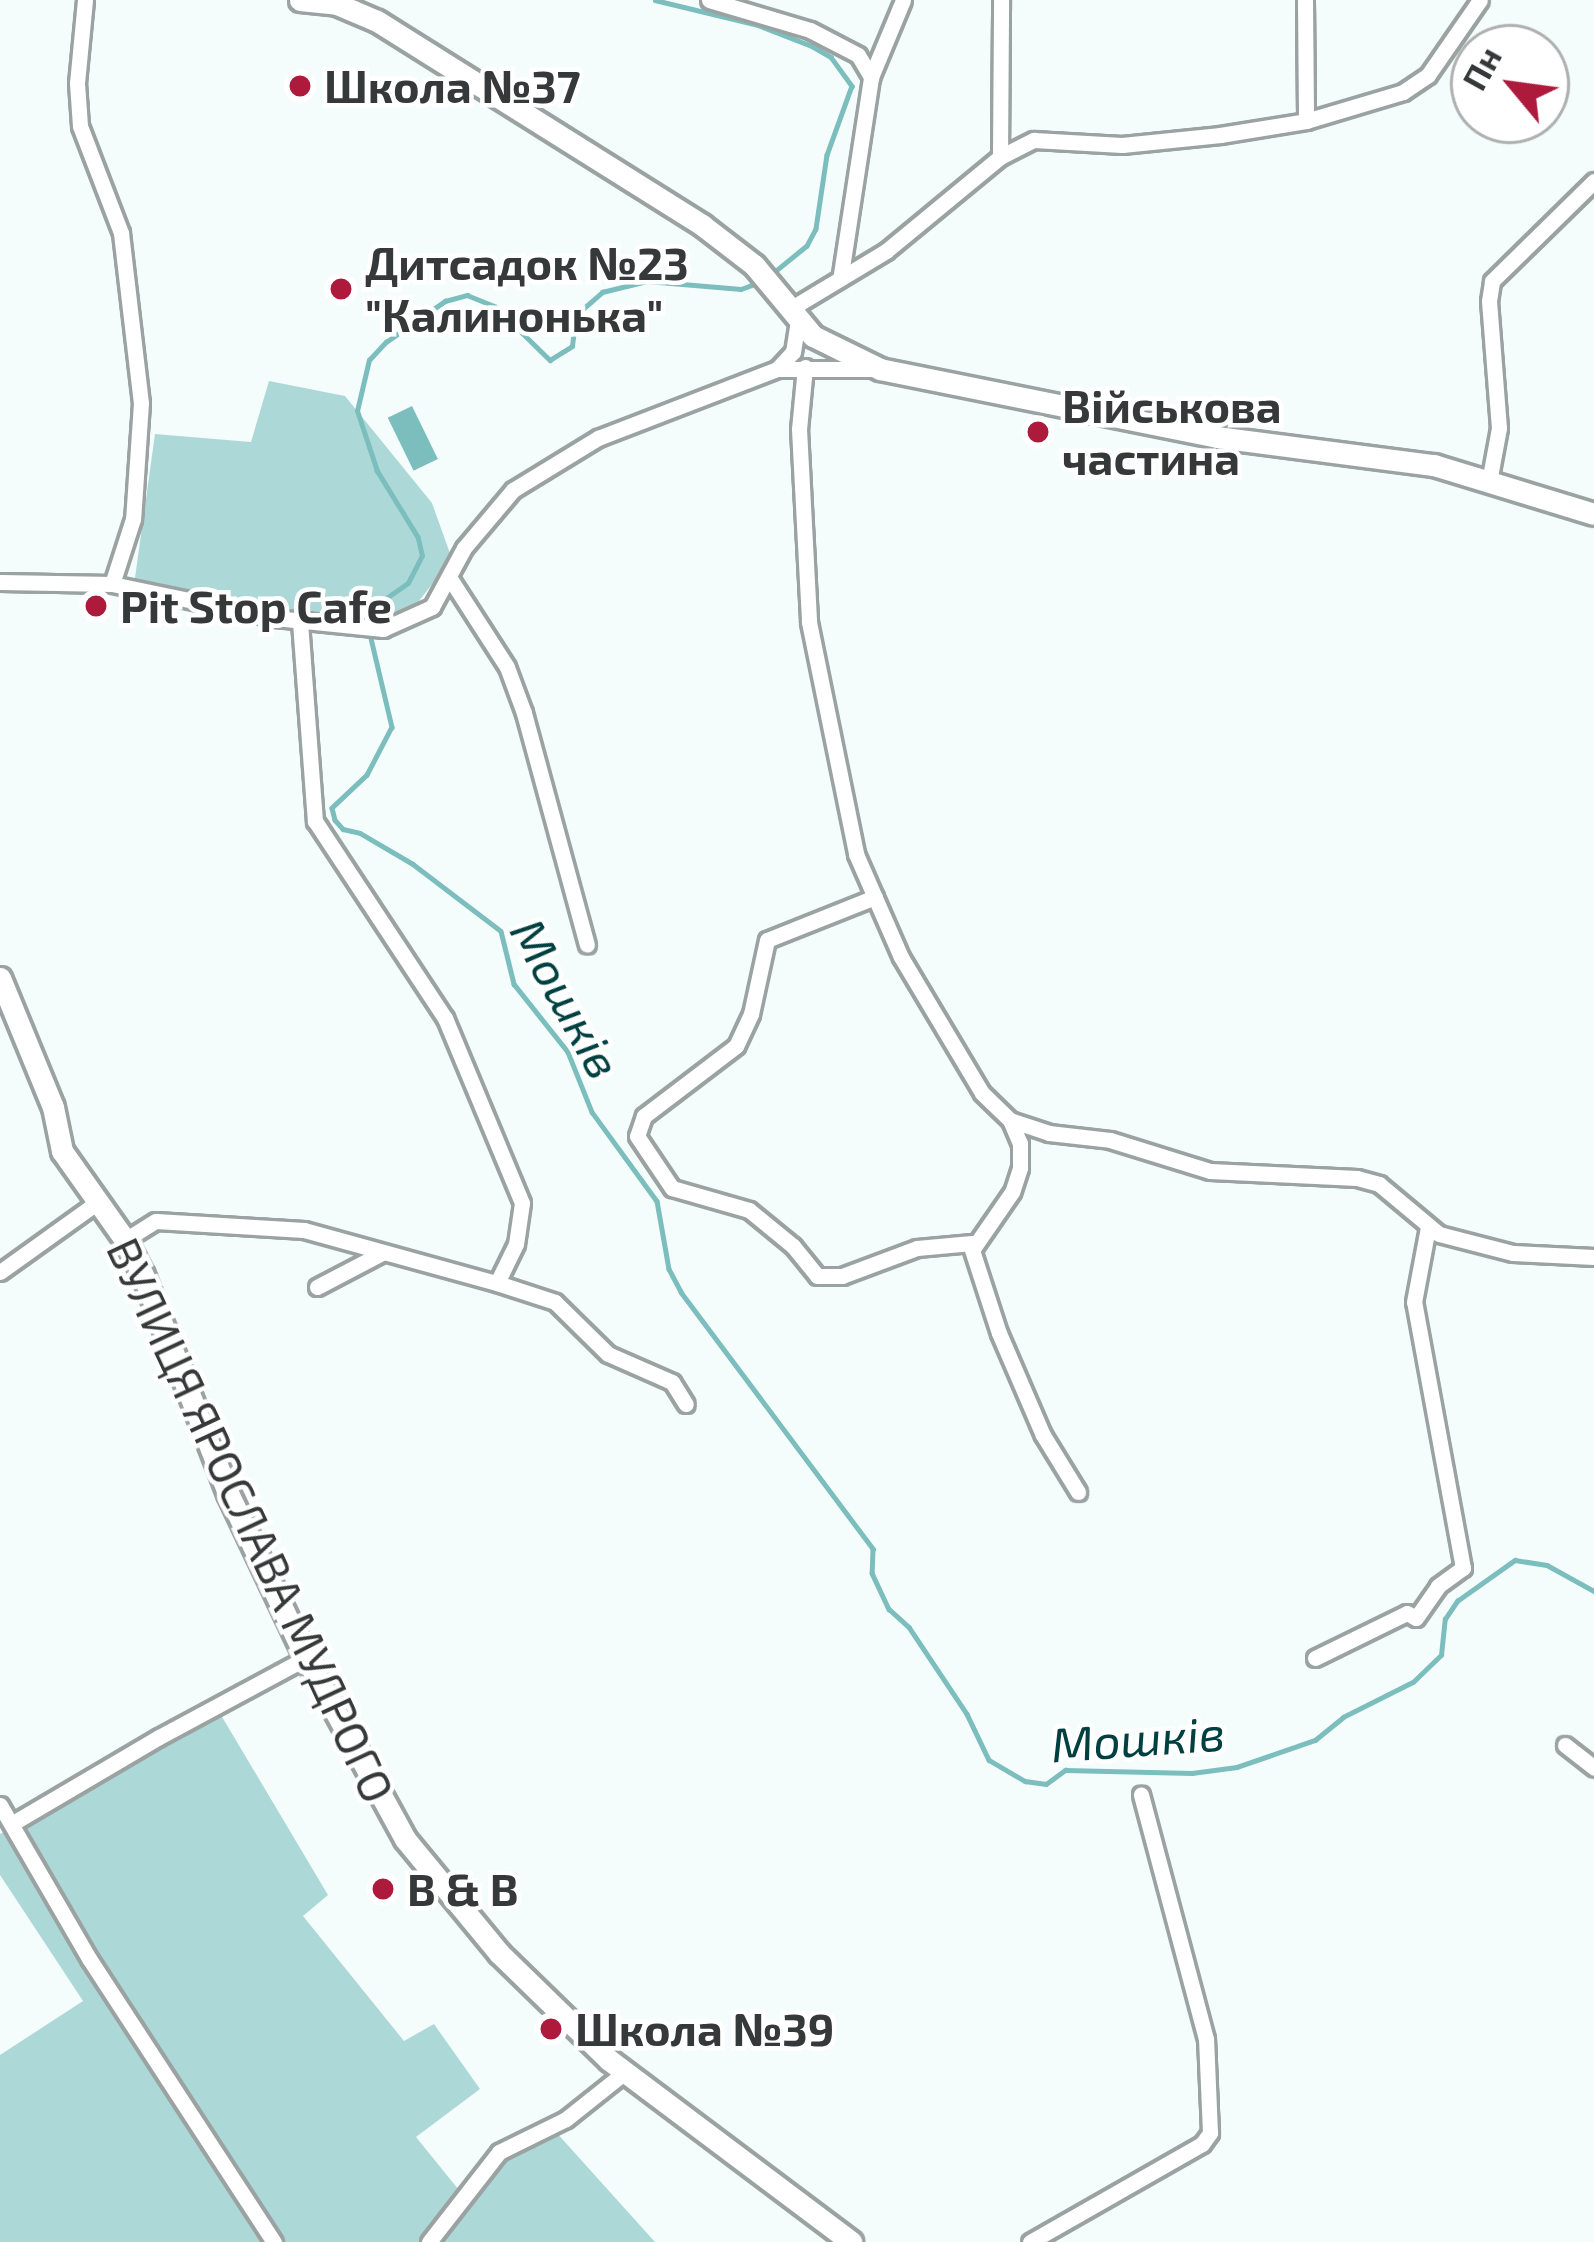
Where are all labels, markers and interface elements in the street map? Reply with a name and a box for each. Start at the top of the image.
north arrow [1450,24,1570,144]
text: Пн [1453,40,1509,96]
place label: Школа №37 [324,59,581,113]
marker: Школа №37 [287,73,313,99]
place label: Дитсадок №23 "Калинонька" [365,236,689,342]
marker: Дитсадок №23 "Калинонька" [328,276,354,302]
place label: Військова частина [1062,379,1282,485]
marker: Військова частина [1025,419,1051,445]
place label: Pit Stop Cafe [120,579,392,633]
marker: Pit Stop Cafe [83,593,109,619]
water label: Мошків [500,908,634,1088]
street label: ВУЛИЦЯ ЯРОСЛАВА МУДРОГО [96,1229,406,1811]
water label: Мошків [1049,1703,1227,1773]
place label: B & B [407,1862,519,1916]
marker: B & B [370,1876,396,1902]
place label: Школа №39 [575,2002,834,2056]
marker: Школа №39 [538,2016,564,2042]

